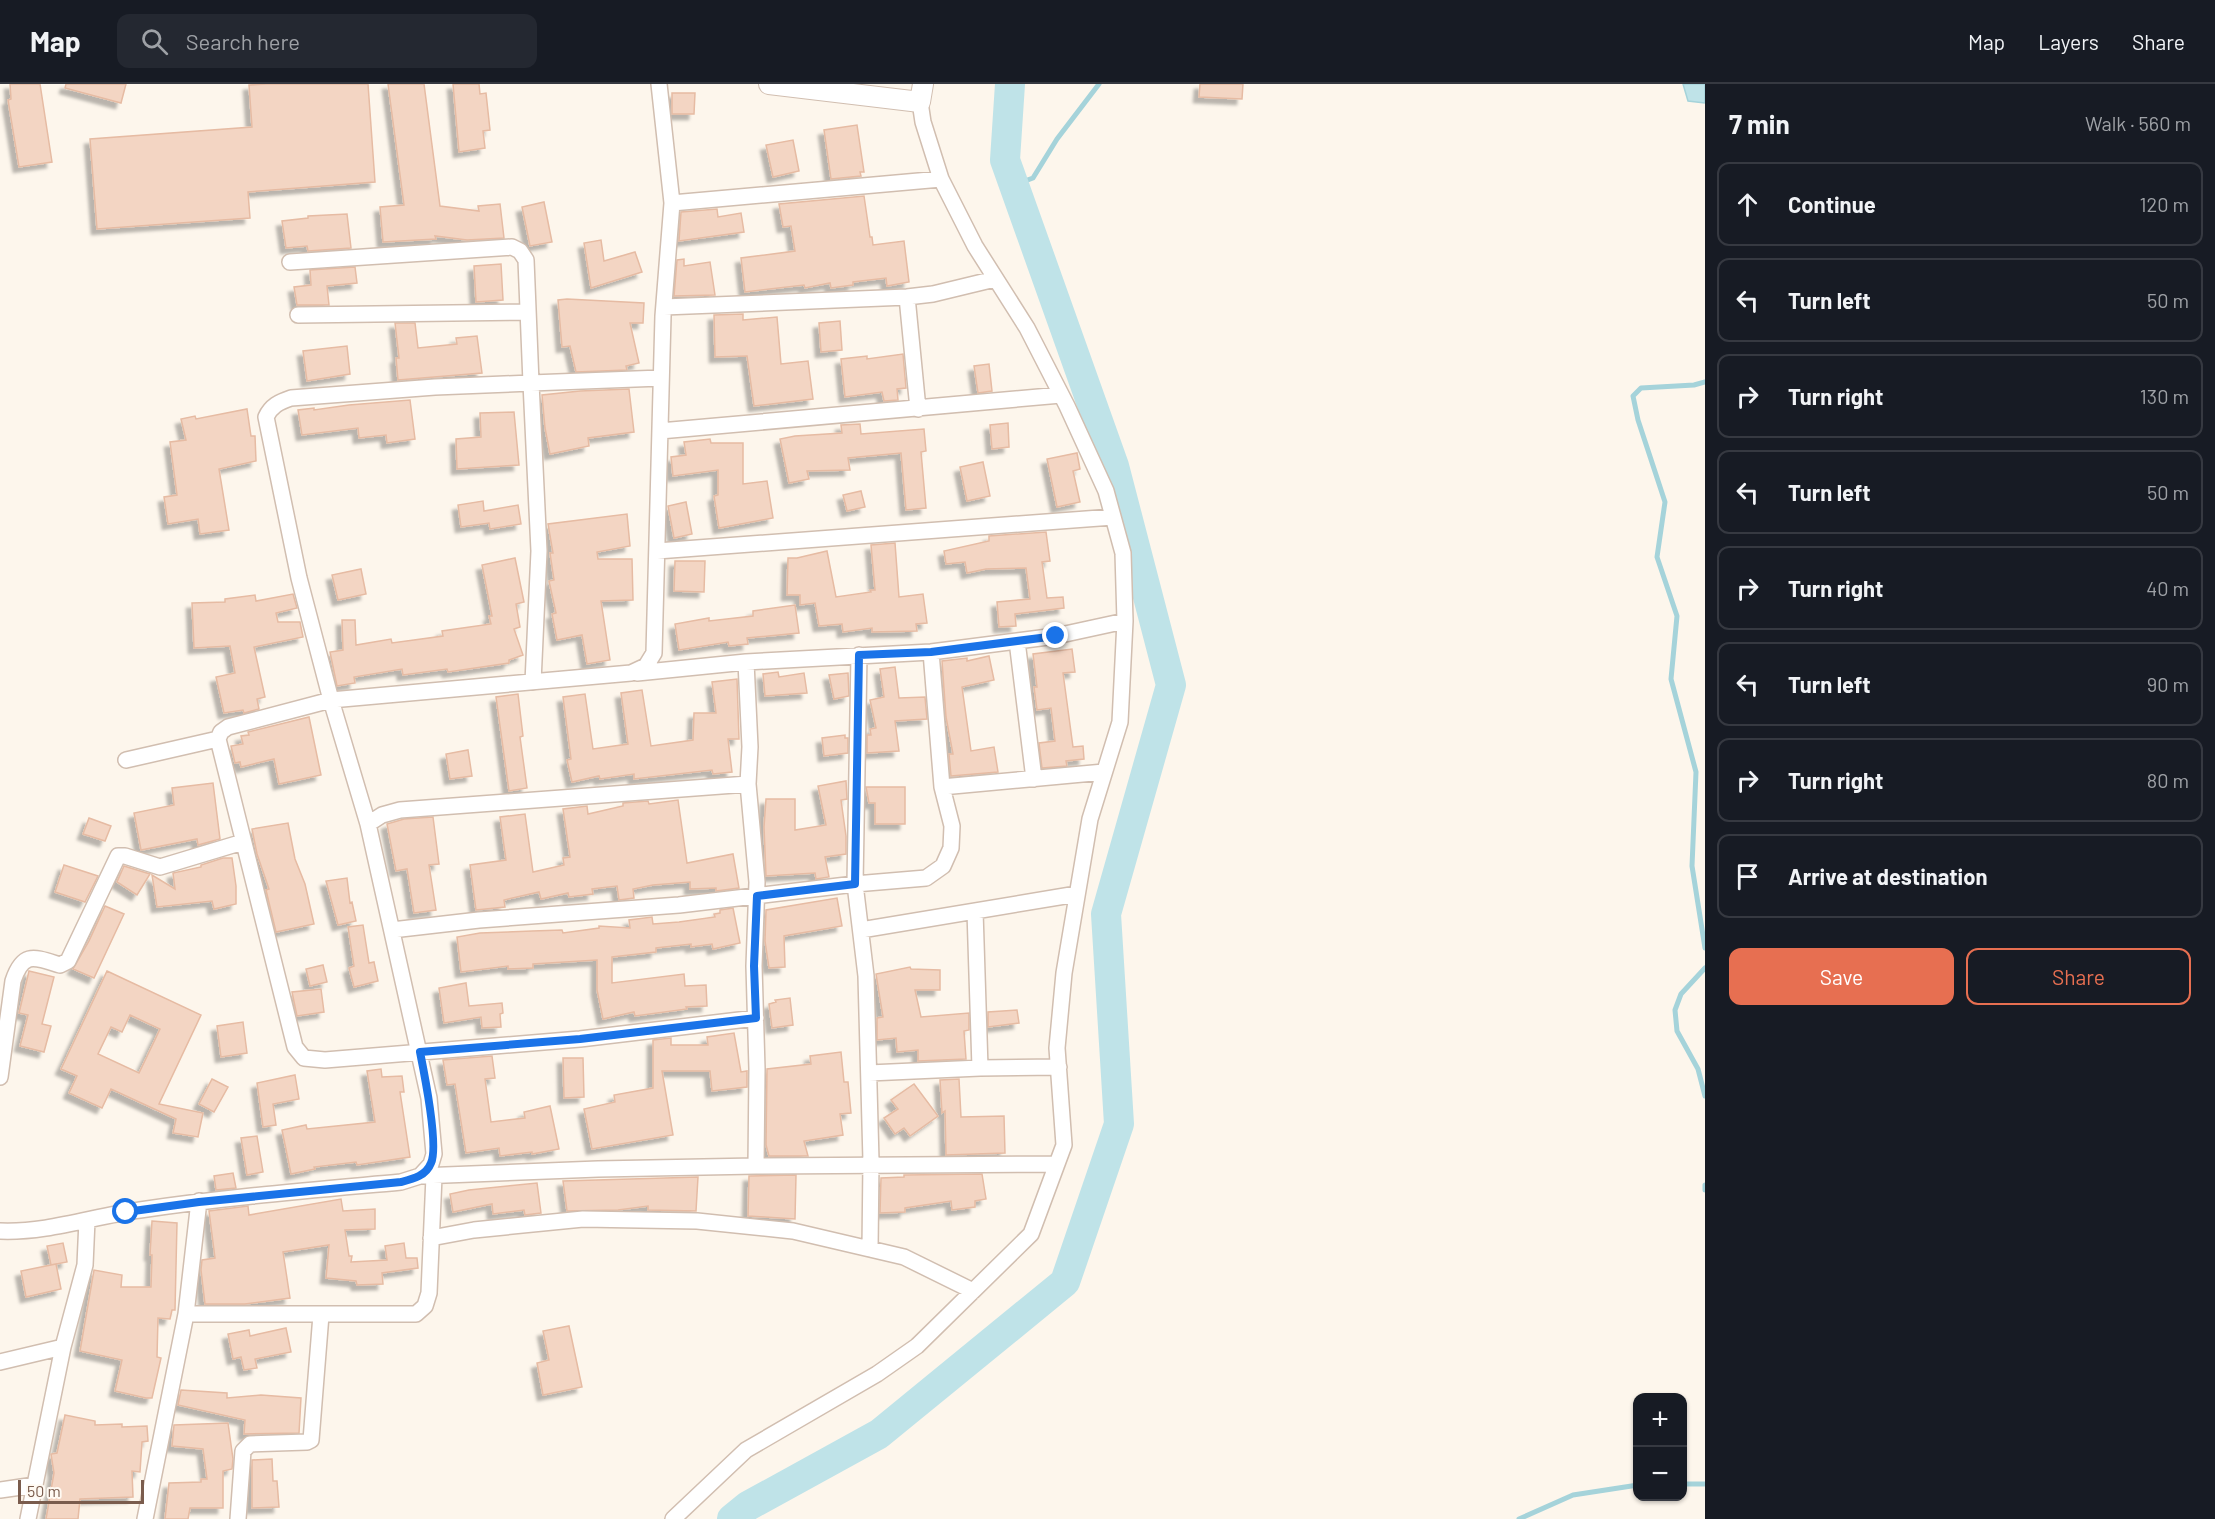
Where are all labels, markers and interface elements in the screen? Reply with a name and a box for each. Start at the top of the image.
search box [117,14,537,68]
text: Map [30,24,81,58]
icon: search [138,25,171,58]
text: Search here [186,28,300,54]
text: Map [1968,29,2005,54]
text: Layers [2038,29,2099,54]
text: Share [2132,29,2185,54]
text: 7 min [1729,108,1790,139]
text: Walk · 560 m [2085,111,2191,135]
icon: ahead [1731,188,1764,221]
text: Continue [1788,191,1876,217]
text: 120 m [2139,192,2189,216]
icon: left [1731,284,1764,317]
text: Turn left [1788,287,1871,313]
text: 50 m [2147,288,2189,312]
icon: right [1731,380,1764,413]
text: Turn right [1788,383,1883,409]
text: 130 m [2140,384,2189,408]
icon: left [1731,476,1764,509]
text: Turn left [1788,479,1871,505]
text: 50 m [2147,480,2189,504]
icon: right [1731,572,1764,605]
text: Turn right [1788,575,1883,601]
text: 40 m [2146,576,2189,600]
route end [1042,622,1068,648]
icon: left [1731,668,1764,701]
text: Turn left [1788,671,1871,697]
text: 90 m [2147,672,2189,696]
icon: right [1731,764,1764,797]
text: Turn right [1788,767,1883,793]
text: 80 m [2147,768,2189,792]
icon: arrive [1731,860,1764,893]
text: Arrive at destination [1788,863,1987,889]
button: Save [1729,948,1954,1005]
button: Share [1966,948,2191,1005]
route start [112,1198,138,1224]
map controls [1633,1393,1687,1501]
button: + [1633,1393,1687,1447]
button: − [1633,1447,1687,1501]
scale bar [18,1477,144,1504]
text: 50 m [27,1481,61,1500]

